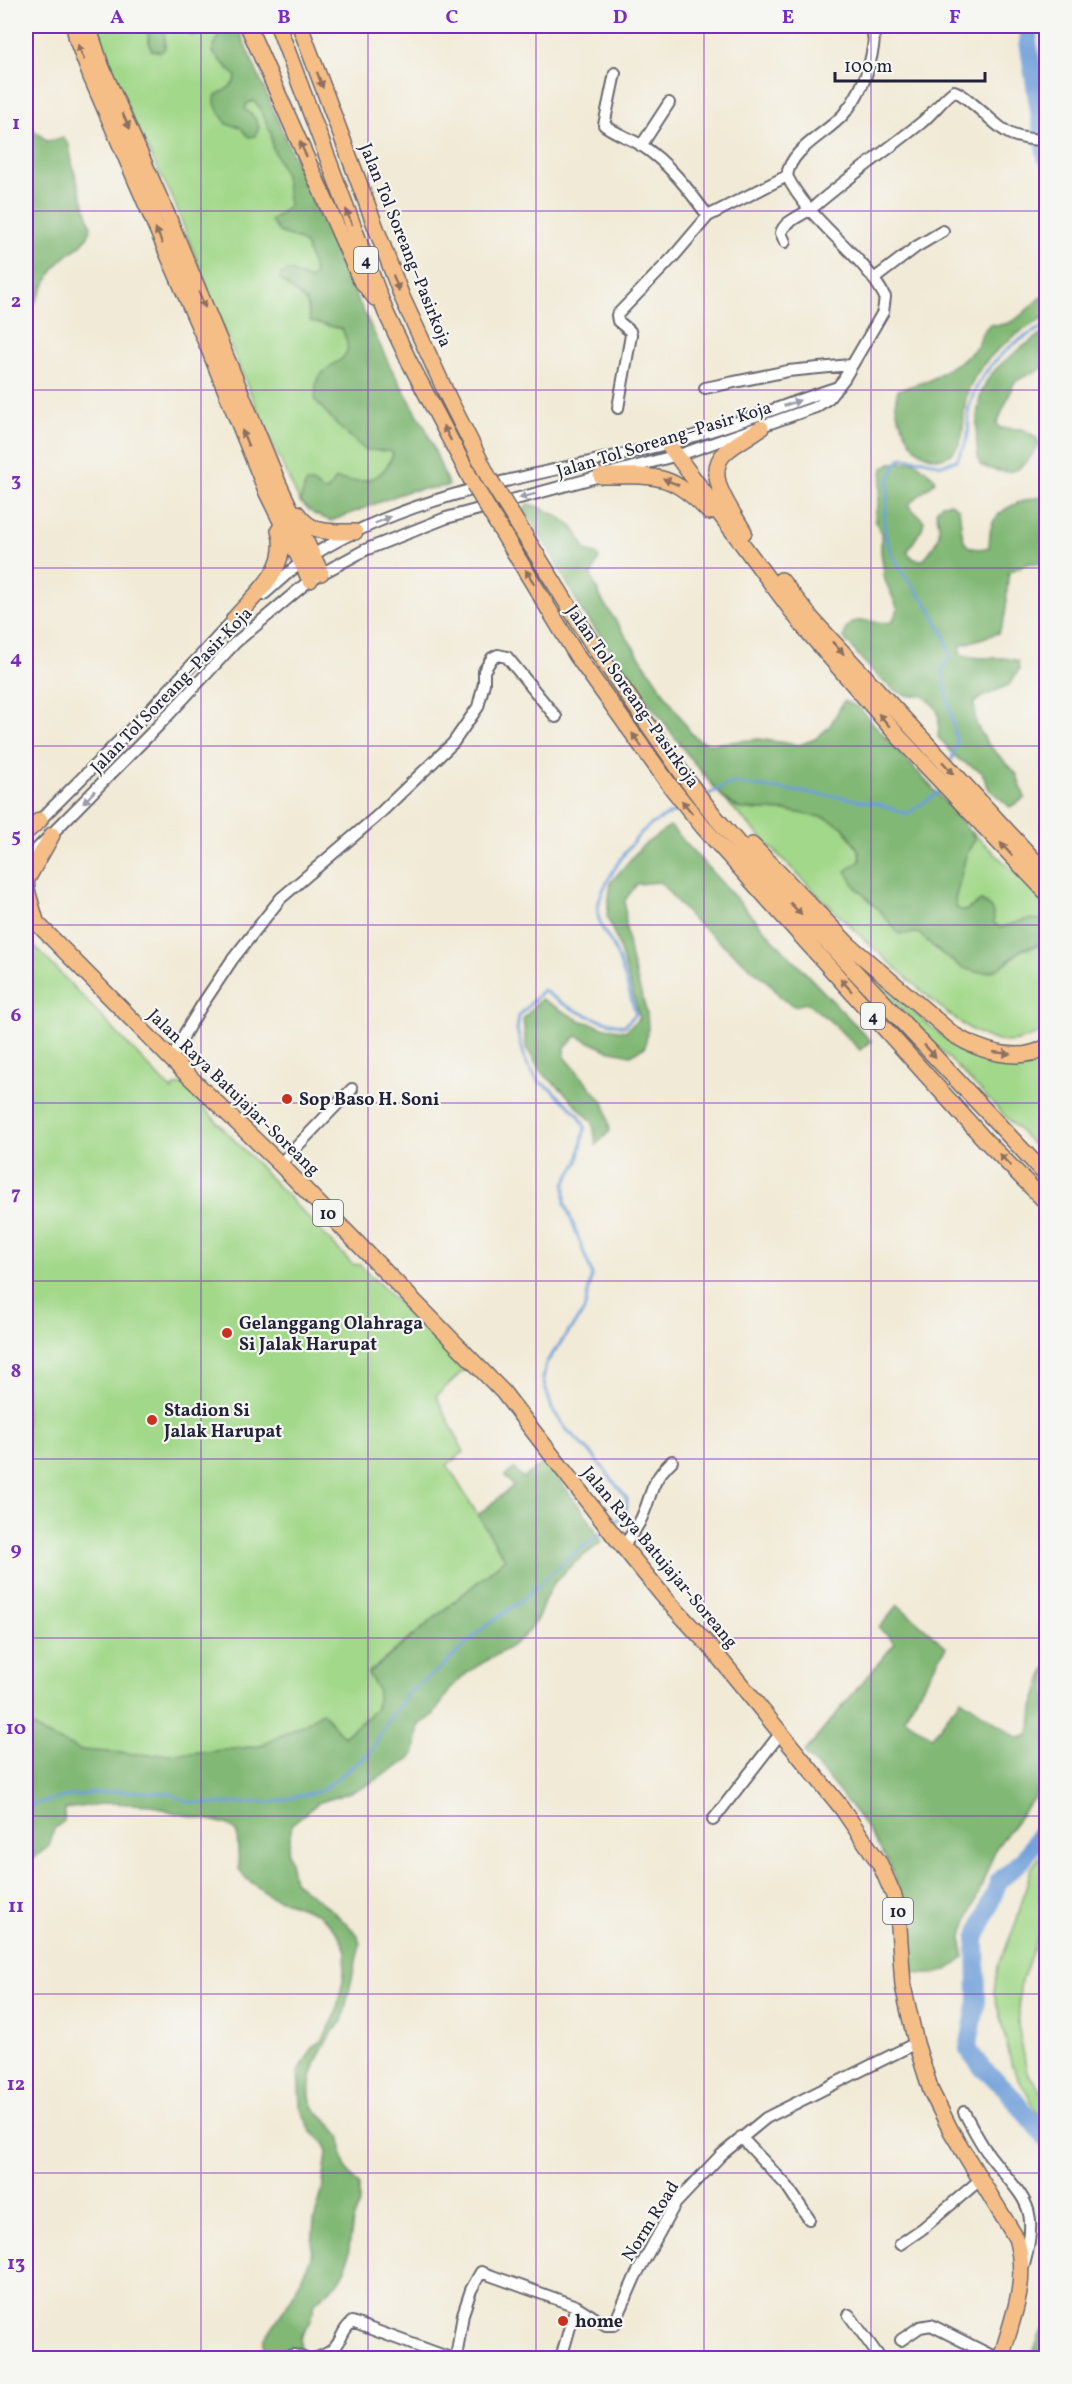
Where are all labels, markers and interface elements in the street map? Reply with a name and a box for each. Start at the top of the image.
text: A [110,4,124,32]
text: B [277,4,291,32]
text: C [446,4,459,32]
text: D [613,4,627,32]
text: E [782,4,794,32]
text: F [949,4,961,32]
one-way arrow [76,42,86,60]
scale bar [835,45,985,83]
text: 100 m [844,55,893,80]
one-way arrow [316,71,326,89]
text: 1 [12,110,20,138]
one-way arrow [121,112,131,130]
street label: Jalan Tol Soreang–Pasirkoja [352,140,457,351]
one-way arrow [298,141,307,158]
one-way arrow [344,208,354,226]
one-way arrow [154,227,164,245]
road number: 4 [354,247,378,273]
one-way arrow [391,274,401,292]
text: 2 [11,288,21,316]
one-way arrow [197,292,207,310]
street label: Jalan Tol Soreang–Pasir Koja [554,396,775,485]
one-way arrow [783,397,801,407]
one-way arrow [442,424,452,441]
one-way arrow [240,429,250,447]
text: 3 [11,467,21,495]
one-way arrow [662,477,680,486]
one-way arrow [518,491,537,501]
one-way arrow [374,515,392,525]
one-way arrow [524,569,535,585]
street label: Jalan Tol Soreang–Pasirkoja [559,600,705,793]
street label: Jalan Tol Soreang–Pasir Koja [85,602,259,780]
one-way arrow [831,640,845,655]
text: 4 [10,645,22,673]
one-way arrow [878,713,891,728]
one-way arrow [631,732,643,748]
one-way arrow [941,761,955,775]
one-way arrow [83,790,97,804]
one-way arrow [682,800,694,815]
text: 5 [11,823,21,851]
one-way arrow [999,842,1013,857]
one-way arrow [789,901,802,916]
one-way arrow [839,978,853,993]
text: 6 [11,1002,22,1030]
road number: 4 [861,1003,885,1029]
street label: Jalan Raya Batujajar-Soreang [141,1004,325,1182]
one-way arrow [922,1044,936,1058]
one-way arrow [993,1048,1012,1058]
place label: Sop Baso H. Soni [299,1088,439,1113]
marker: Sop Baso H. Soni [280,1092,294,1106]
one-way arrow [999,1154,1013,1168]
text: 7 [11,1180,21,1208]
road number: 10 [313,1200,343,1226]
place label: Gelanggang Olahraga Si Jalak Harupat [239,1312,423,1358]
marker: Gelanggang Olahraga Si Jalak Harupat [220,1326,234,1340]
text: 8 [11,1358,21,1386]
place label: Stadion Si Jalak Harupat [163,1399,282,1445]
marker: Stadion Si Jalak Harupat [145,1413,159,1427]
street label: Jalan Raya Batujajar-Soreang [575,1462,743,1654]
text: 9 [10,1536,22,1564]
text: 10 [6,1715,26,1743]
text: 11 [8,1893,24,1921]
road number: 10 [883,1898,913,1924]
text: 12 [7,2071,25,2099]
street label: Norm Road [617,2177,686,2267]
text: 13 [7,2250,25,2278]
place label: home [575,2310,623,2335]
marker: home [556,2314,570,2328]

